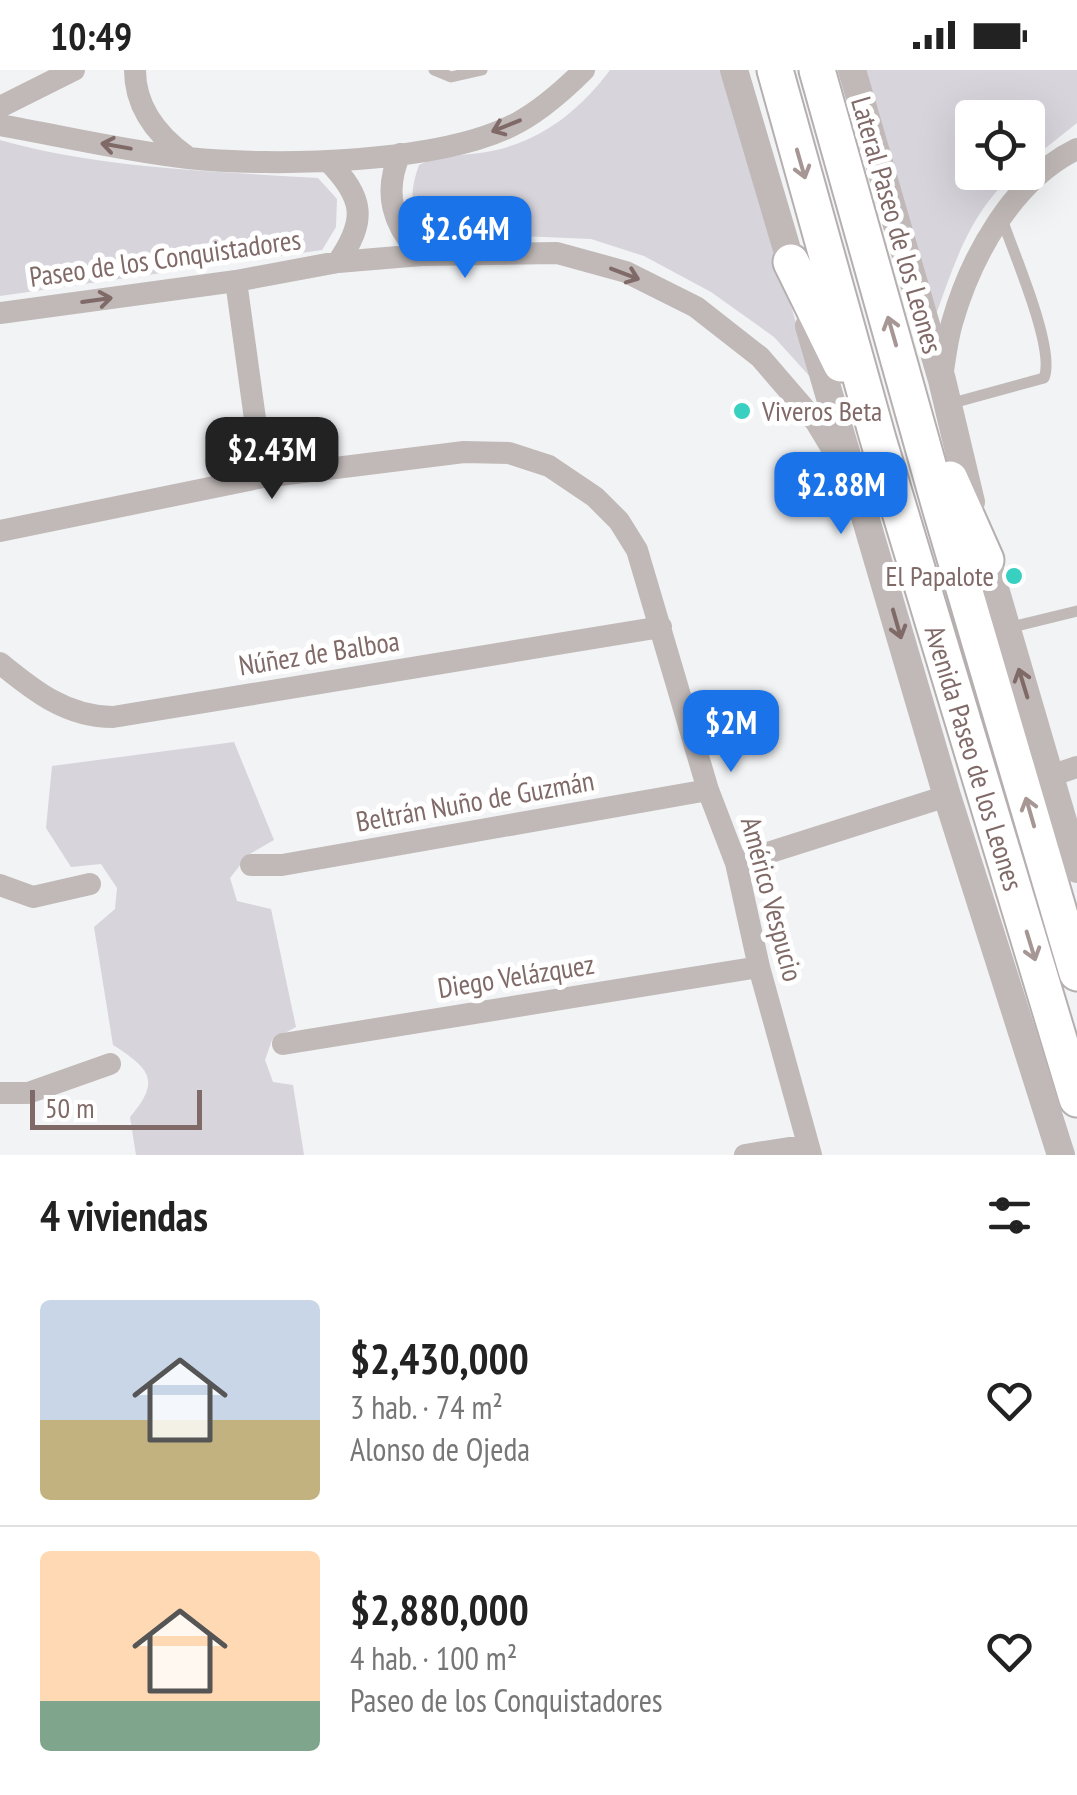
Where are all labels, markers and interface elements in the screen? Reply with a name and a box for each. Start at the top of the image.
text: 10:49 [50,11,132,60]
street label: Lateral Paseo de los Leones [843,92,952,358]
map controls [955,100,1045,190]
button: locate [955,100,1045,190]
one-way arrow [491,119,522,137]
one-way arrow [101,135,133,154]
one-way arrow [793,148,811,179]
pin: $2.64M [384,196,546,281]
text: $2.64M [420,207,510,249]
street label: Paseo de los Conquistadores [27,220,303,295]
one-way arrow [610,266,640,284]
one-way arrow [80,290,112,309]
one-way arrow [882,316,900,348]
place label: Viveros Beta [761,392,882,429]
marker: Viveros Beta [731,400,753,422]
pin: $2.43M [191,417,353,502]
text: $2.43M [227,428,317,470]
pin: $2.88M [760,452,922,537]
text: $2.88M [796,463,886,505]
place label: El Papalote [885,557,994,594]
marker: El Papalote [1003,565,1025,587]
one-way arrow [889,608,907,639]
street label: Avenida Paseo de los Leones [917,621,1032,895]
street label: Núñez de Balboa [236,622,402,683]
one-way arrow [1013,667,1031,699]
pin: $2M [683,690,779,775]
text: $2M [705,701,757,743]
street label: Beltrán Nuño de Guzmán [353,761,597,840]
one-way arrow [1020,797,1038,828]
street label: Américo Vespucio [733,813,812,985]
one-way arrow [1023,930,1041,961]
street label: Diego Velázquez [435,945,597,1006]
scale bar [30,1085,202,1130]
text: 50 m [45,1089,94,1126]
text: 4 viviendas [40,1188,208,1243]
icon: filters [982,1188,1037,1243]
text: $2,430,000 [350,1331,529,1386]
icon: home [120,1340,240,1460]
icon: heart [982,1373,1037,1428]
text: 3 hab. · 74 m² [350,1386,503,1428]
text: Alonso de Ojeda [350,1428,530,1470]
text: $2,880,000 [350,1582,529,1637]
icon: home [120,1591,240,1711]
icon: heart [982,1624,1037,1679]
text: 4 hab. · 100 m² [350,1637,517,1679]
text: Paseo de los Conquistadores [350,1679,663,1721]

